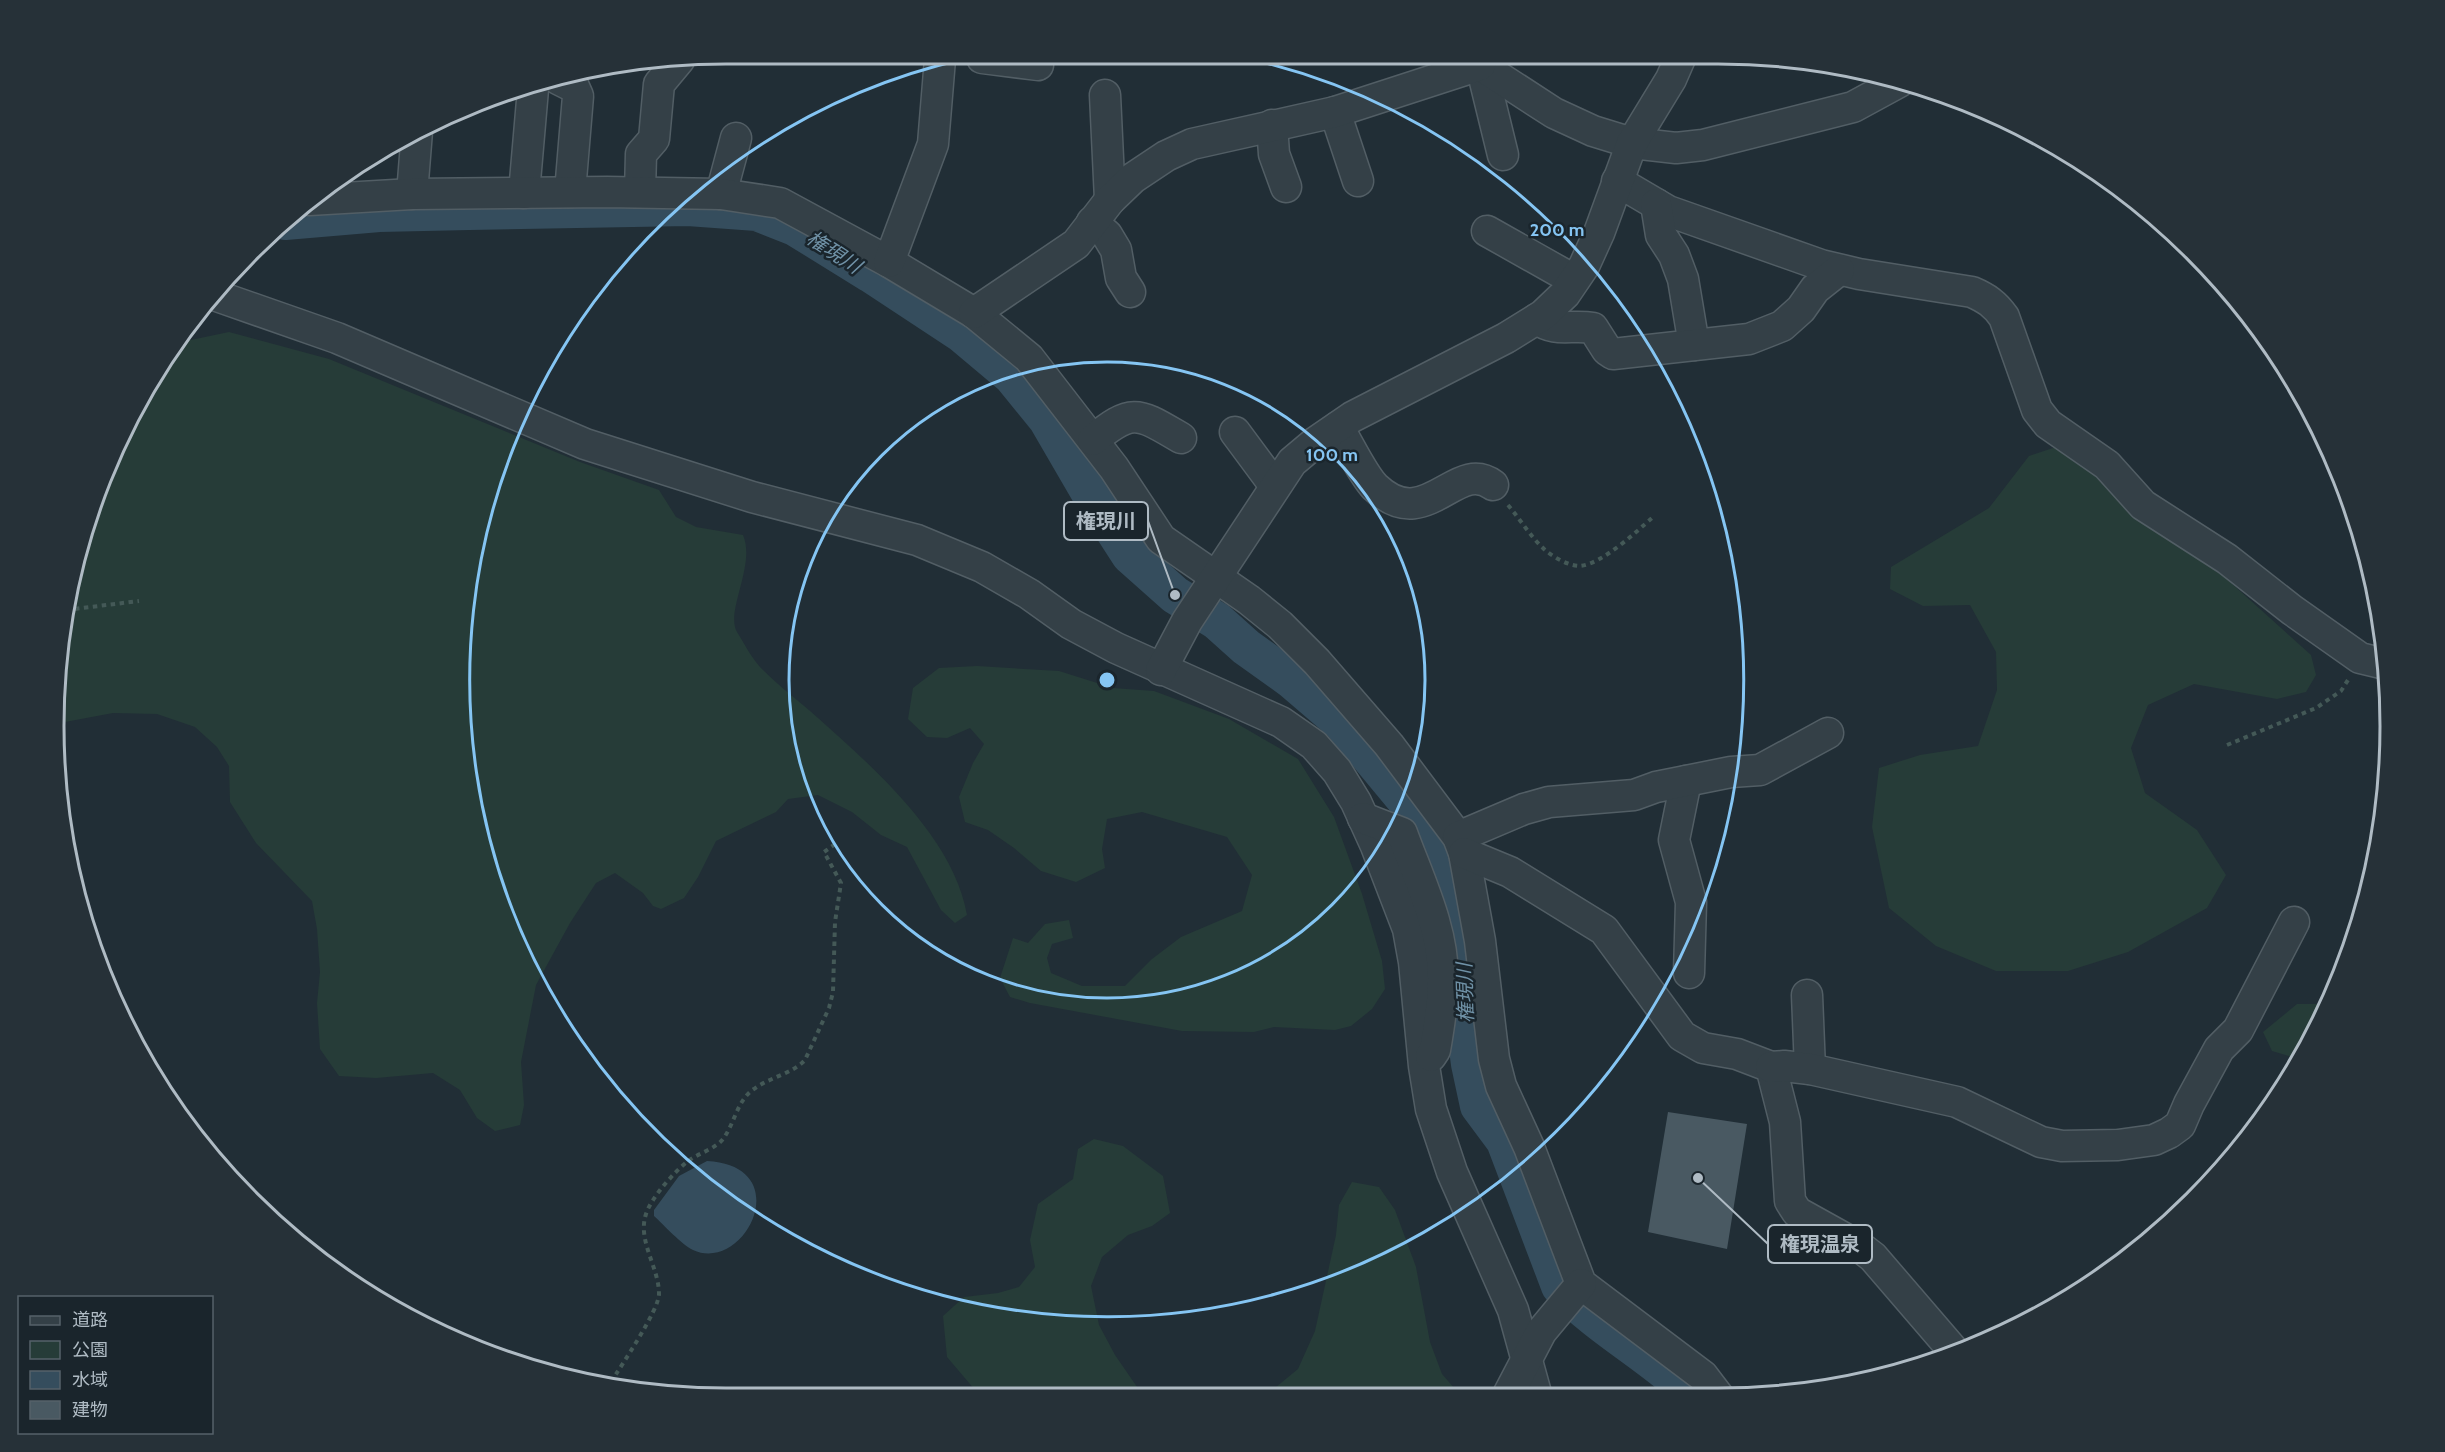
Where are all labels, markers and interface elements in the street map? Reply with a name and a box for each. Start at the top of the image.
text: 200 m [1530,219,1584,241]
water label: 権現川 [802,226,867,279]
text: 100 m [1306,444,1358,466]
callout: 権現川 [1064,502,1148,540]
text: 権現川 [1076,509,1136,533]
centre of rings [1097,670,1117,690]
water label: 権現川 [1452,961,1478,1023]
callout: 権現温泉 [1768,1225,1872,1263]
text: 権現温泉 [1780,1232,1860,1256]
legend [18,1296,213,1434]
text: 道路 [72,1309,108,1331]
text: 公園 [72,1339,108,1361]
text: 水域 [72,1369,108,1391]
text: 建物 [72,1399,108,1421]

